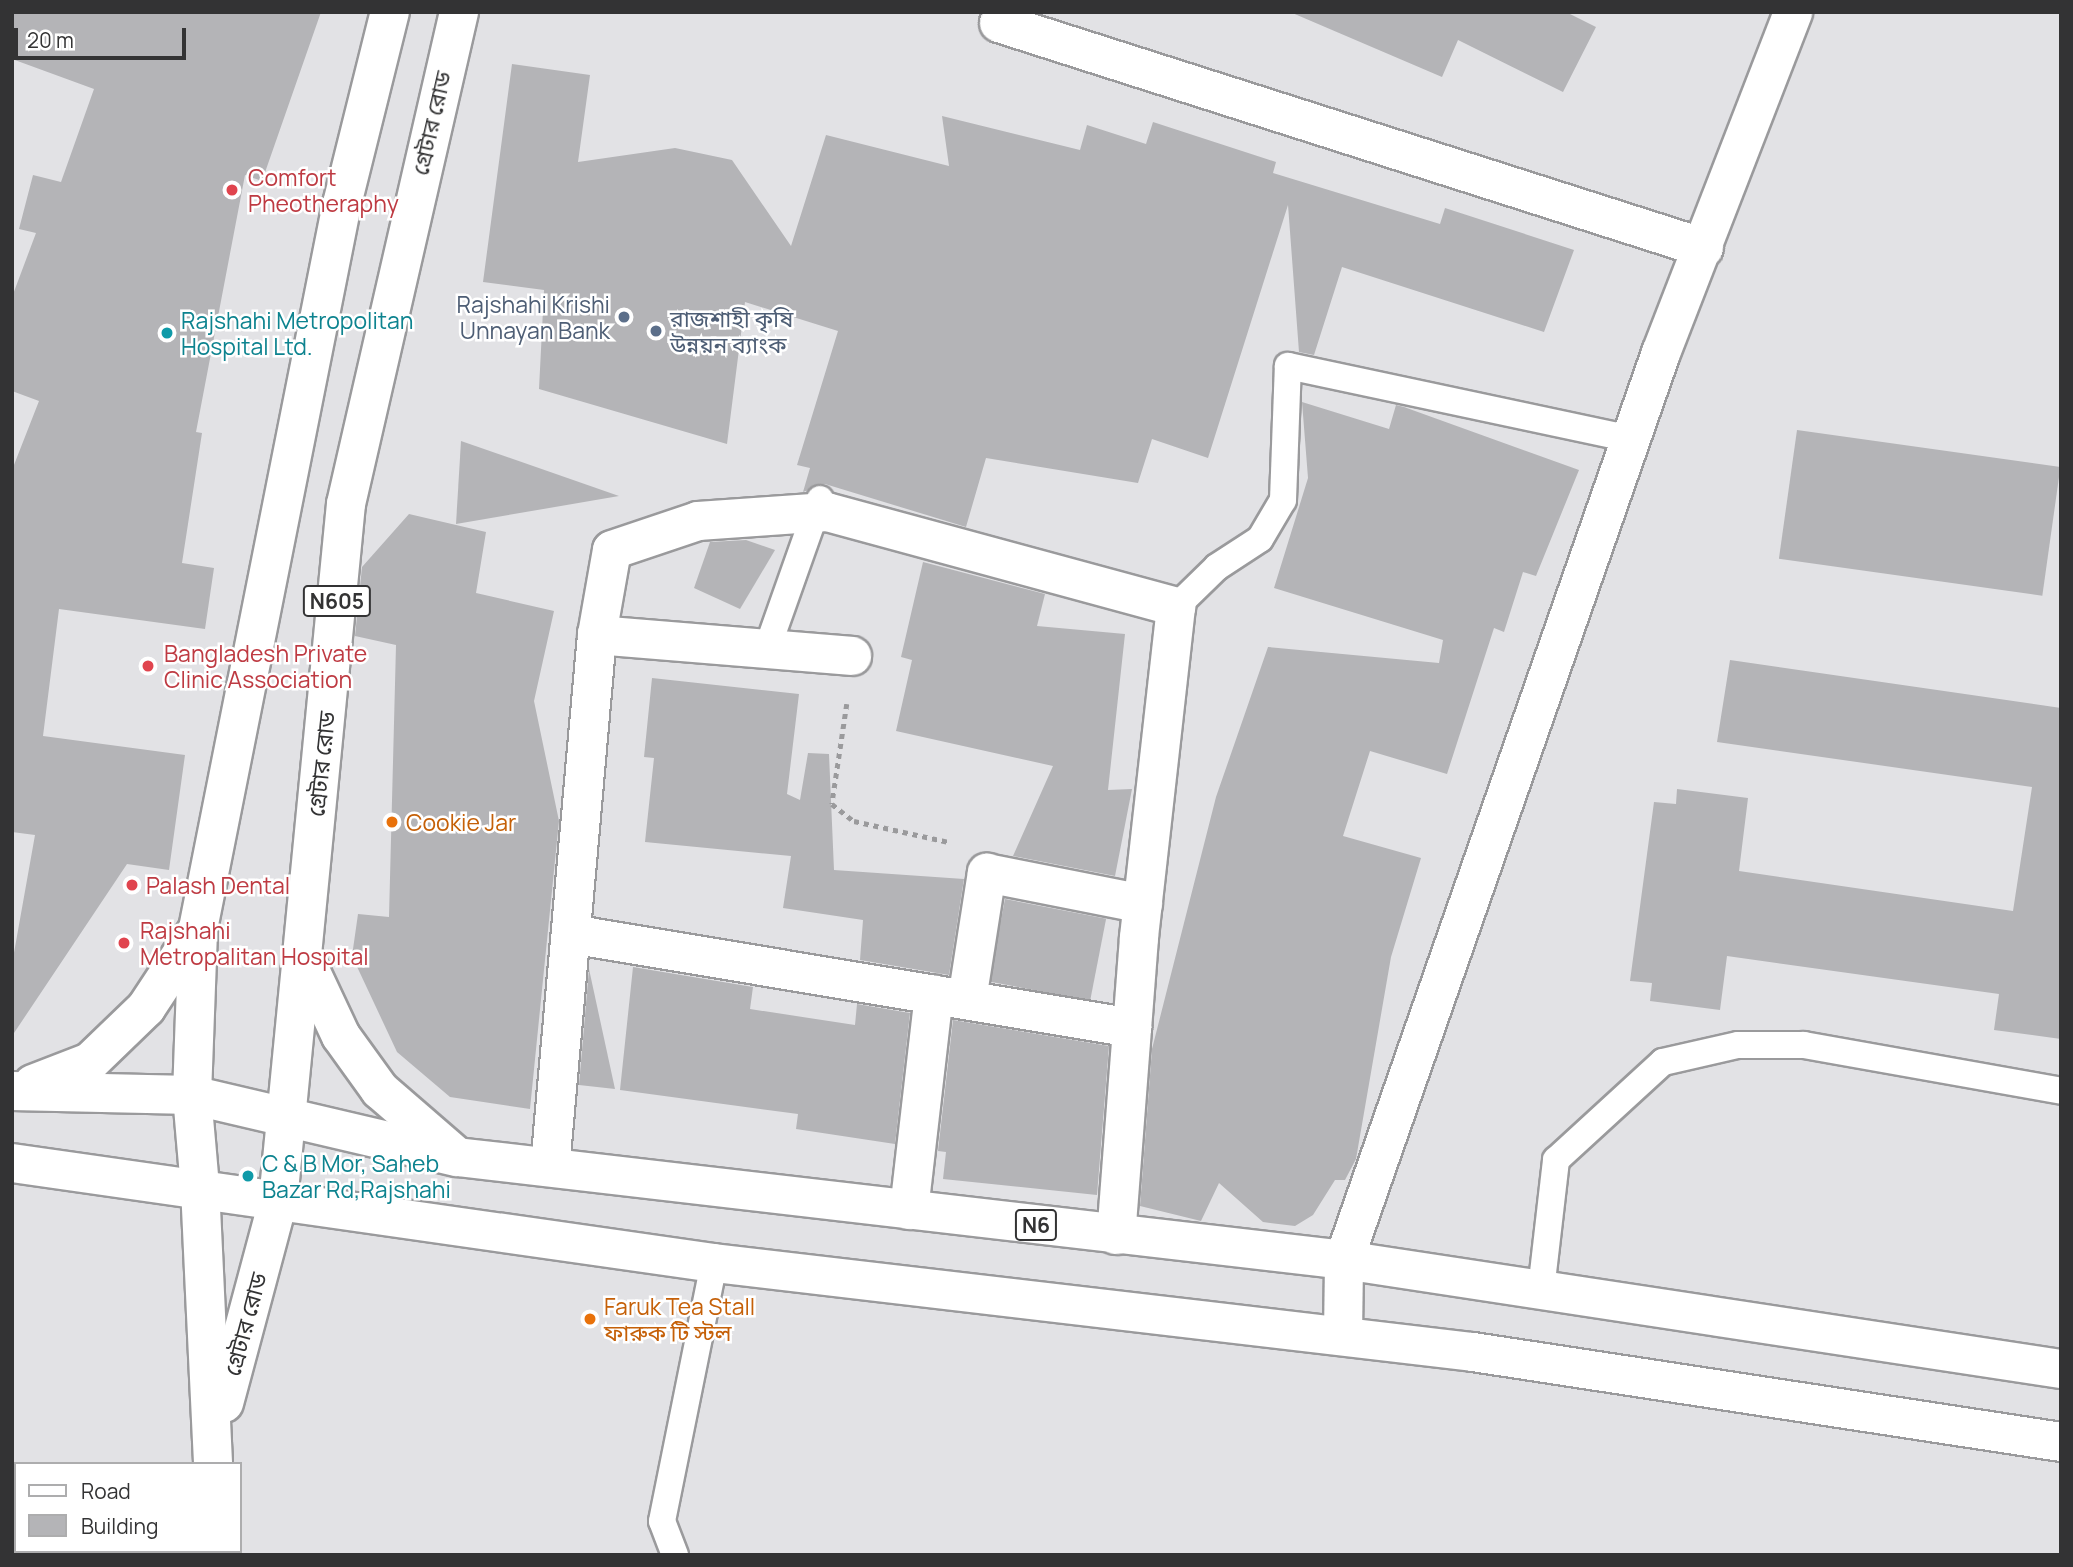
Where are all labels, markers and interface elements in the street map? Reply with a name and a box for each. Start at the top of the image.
scale bar [18,14,189,58]
text: 20 m [27,26,74,54]
street label: গ্রেটার রোড [406,68,456,178]
place label: Comfort Pheotheraphy [248,163,399,217]
marker: Comfort Pheotheraphy [222,180,242,200]
place label: Rajshahi Krishi Unnayan Bank [456,290,610,344]
place label: রাজশাহী কৃষি উন্নয়ন ব্যাংক [670,304,794,358]
place label: Rajshahi Metropolitan Hospital Ltd. [181,306,413,360]
marker: Rajshahi Krishi Unnayan Bank [616,309,632,325]
marker: রাজশাহী কৃষি উন্নয়ন ব্যাংক [648,323,664,339]
marker: Rajshahi Metropolitan Hospital Ltd. [159,325,175,341]
road number: N605 [302,584,372,618]
place label: Bangladesh Private Clinic Association [164,639,367,693]
marker: Bangladesh Private Clinic Association [138,656,158,676]
street label: গ্রেটার রোড [302,710,340,818]
place label: Cookie Jar [406,808,516,836]
marker: Cookie Jar [384,814,400,830]
place label: Palash Dental [146,871,290,899]
marker: Palash Dental [124,877,140,893]
place label: Rajshahi Metropalitan Hospital [140,916,369,970]
marker: Rajshahi Metropalitan Hospital [114,933,134,953]
place label: C & B Mor, Saheb Bazar Rd,Rajshahi [262,1149,451,1203]
marker: C & B Mor, Saheb Bazar Rd,Rajshahi [240,1168,256,1184]
road number: N6 [1013,1208,1059,1242]
street label: গ্রেটার রোড [218,1269,272,1379]
place label: Faruk Tea Stall ফারুক টি স্টল [604,1292,755,1346]
marker: Faruk Tea Stall ফারুক টি স্টল [582,1311,598,1327]
legend [14,1462,242,1553]
text: Road [81,1477,131,1505]
text: Building [81,1512,158,1540]

